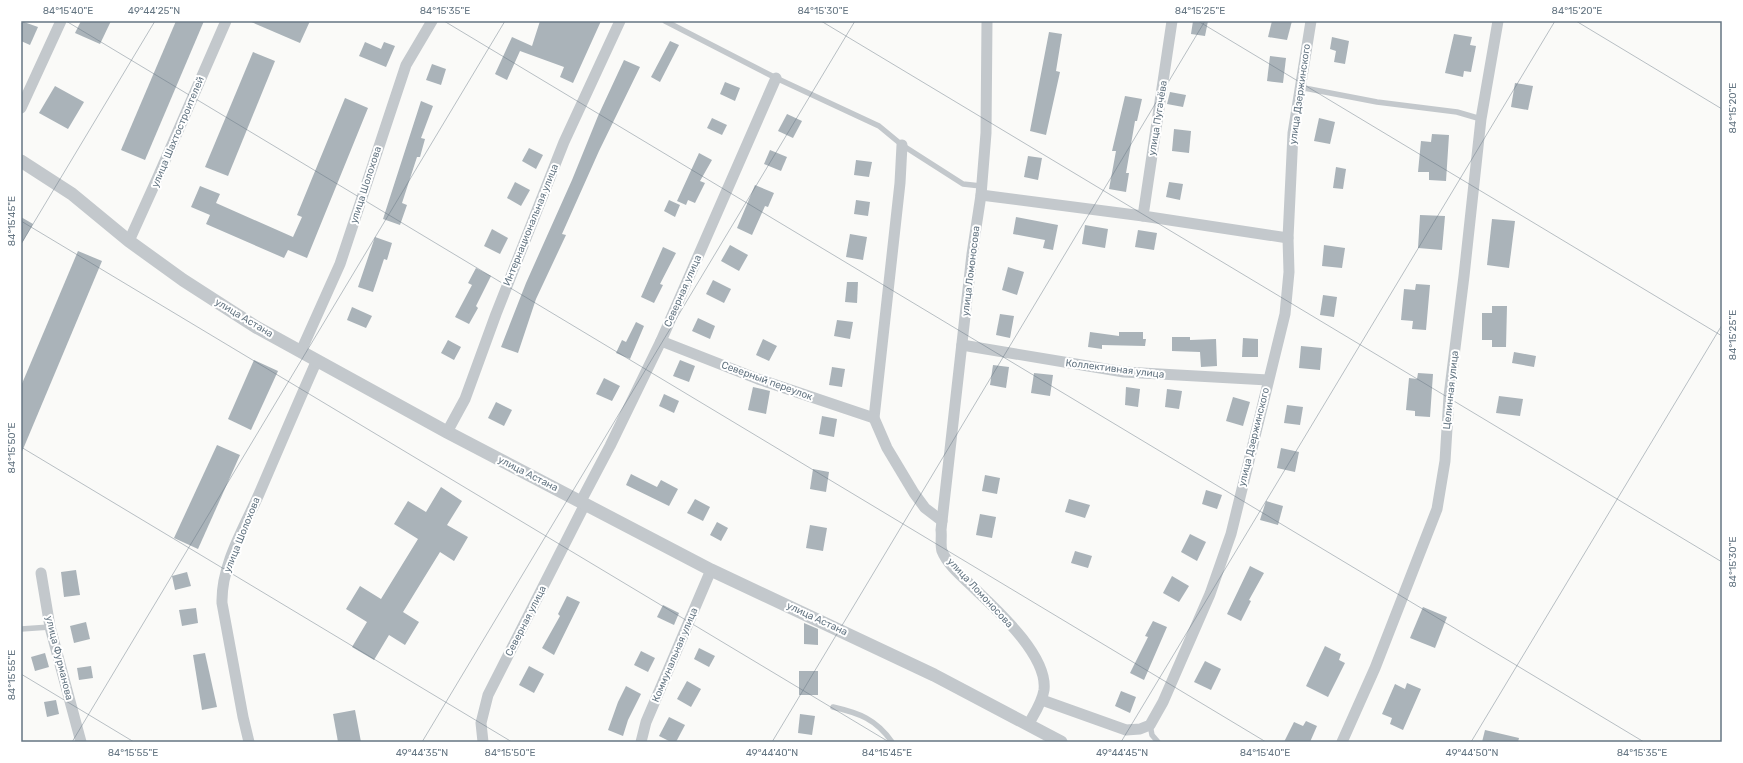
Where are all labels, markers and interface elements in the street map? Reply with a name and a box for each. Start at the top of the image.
text: 84°15'40"E [43,5,93,17]
text: 49°44'25"N [128,5,180,17]
text: 84°15'35"E [420,5,470,17]
text: 84°15'30"E [797,5,849,17]
text: 84°15'25"E [1175,5,1225,17]
text: 84°15'20"E [1552,5,1602,17]
street label: улица Дзержинского [1287,43,1313,145]
street label: улица Шахтостроителей [149,75,207,189]
street label: улица Пугачёва [1146,80,1170,156]
text: 84°15'20"E [1727,83,1739,133]
street label: улица Шолохова [348,145,384,225]
street label: Интернациональная улица [501,162,561,288]
text: 84°15'45"E [6,196,18,246]
street label: улица Ломоносова [960,225,982,317]
street label: Северная улица [662,253,704,329]
street label: улица Астана [213,296,275,340]
text: 84°15'25"E [1727,310,1739,360]
street label: Целинная улица [1441,350,1461,430]
street label: Коллективная улица [1065,357,1165,381]
street label: Северный переулок [720,359,815,403]
street label: улица Дзержинского [1236,386,1272,488]
text: 84°15'50"E [6,423,18,473]
street label: улица Астана [496,454,560,494]
street label: улица Шолохова [221,496,263,574]
text: 84°15'30"E [1727,536,1739,588]
street label: улица Ломоносова [945,556,1015,630]
street label: Северная улица [503,584,549,658]
street label: улица Астана [785,600,849,638]
street label: Коммунальная улица [650,606,700,704]
street label: улица Фурманова [43,615,75,701]
text: 84°15'55"E [6,650,18,700]
text: 84°15'55"E [108,747,158,759]
text: 49°44'35"N [396,747,448,759]
text: 84°15'50"E [485,747,535,759]
text: 49°44'40"N [746,747,798,759]
text: 84°15'45"E [862,747,912,759]
text: 49°44'45"N [1096,747,1148,759]
text: 84°15'40"E [1240,747,1290,759]
text: 49°44'50"N [1446,747,1498,759]
text: 84°15'35"E [1617,747,1667,759]

